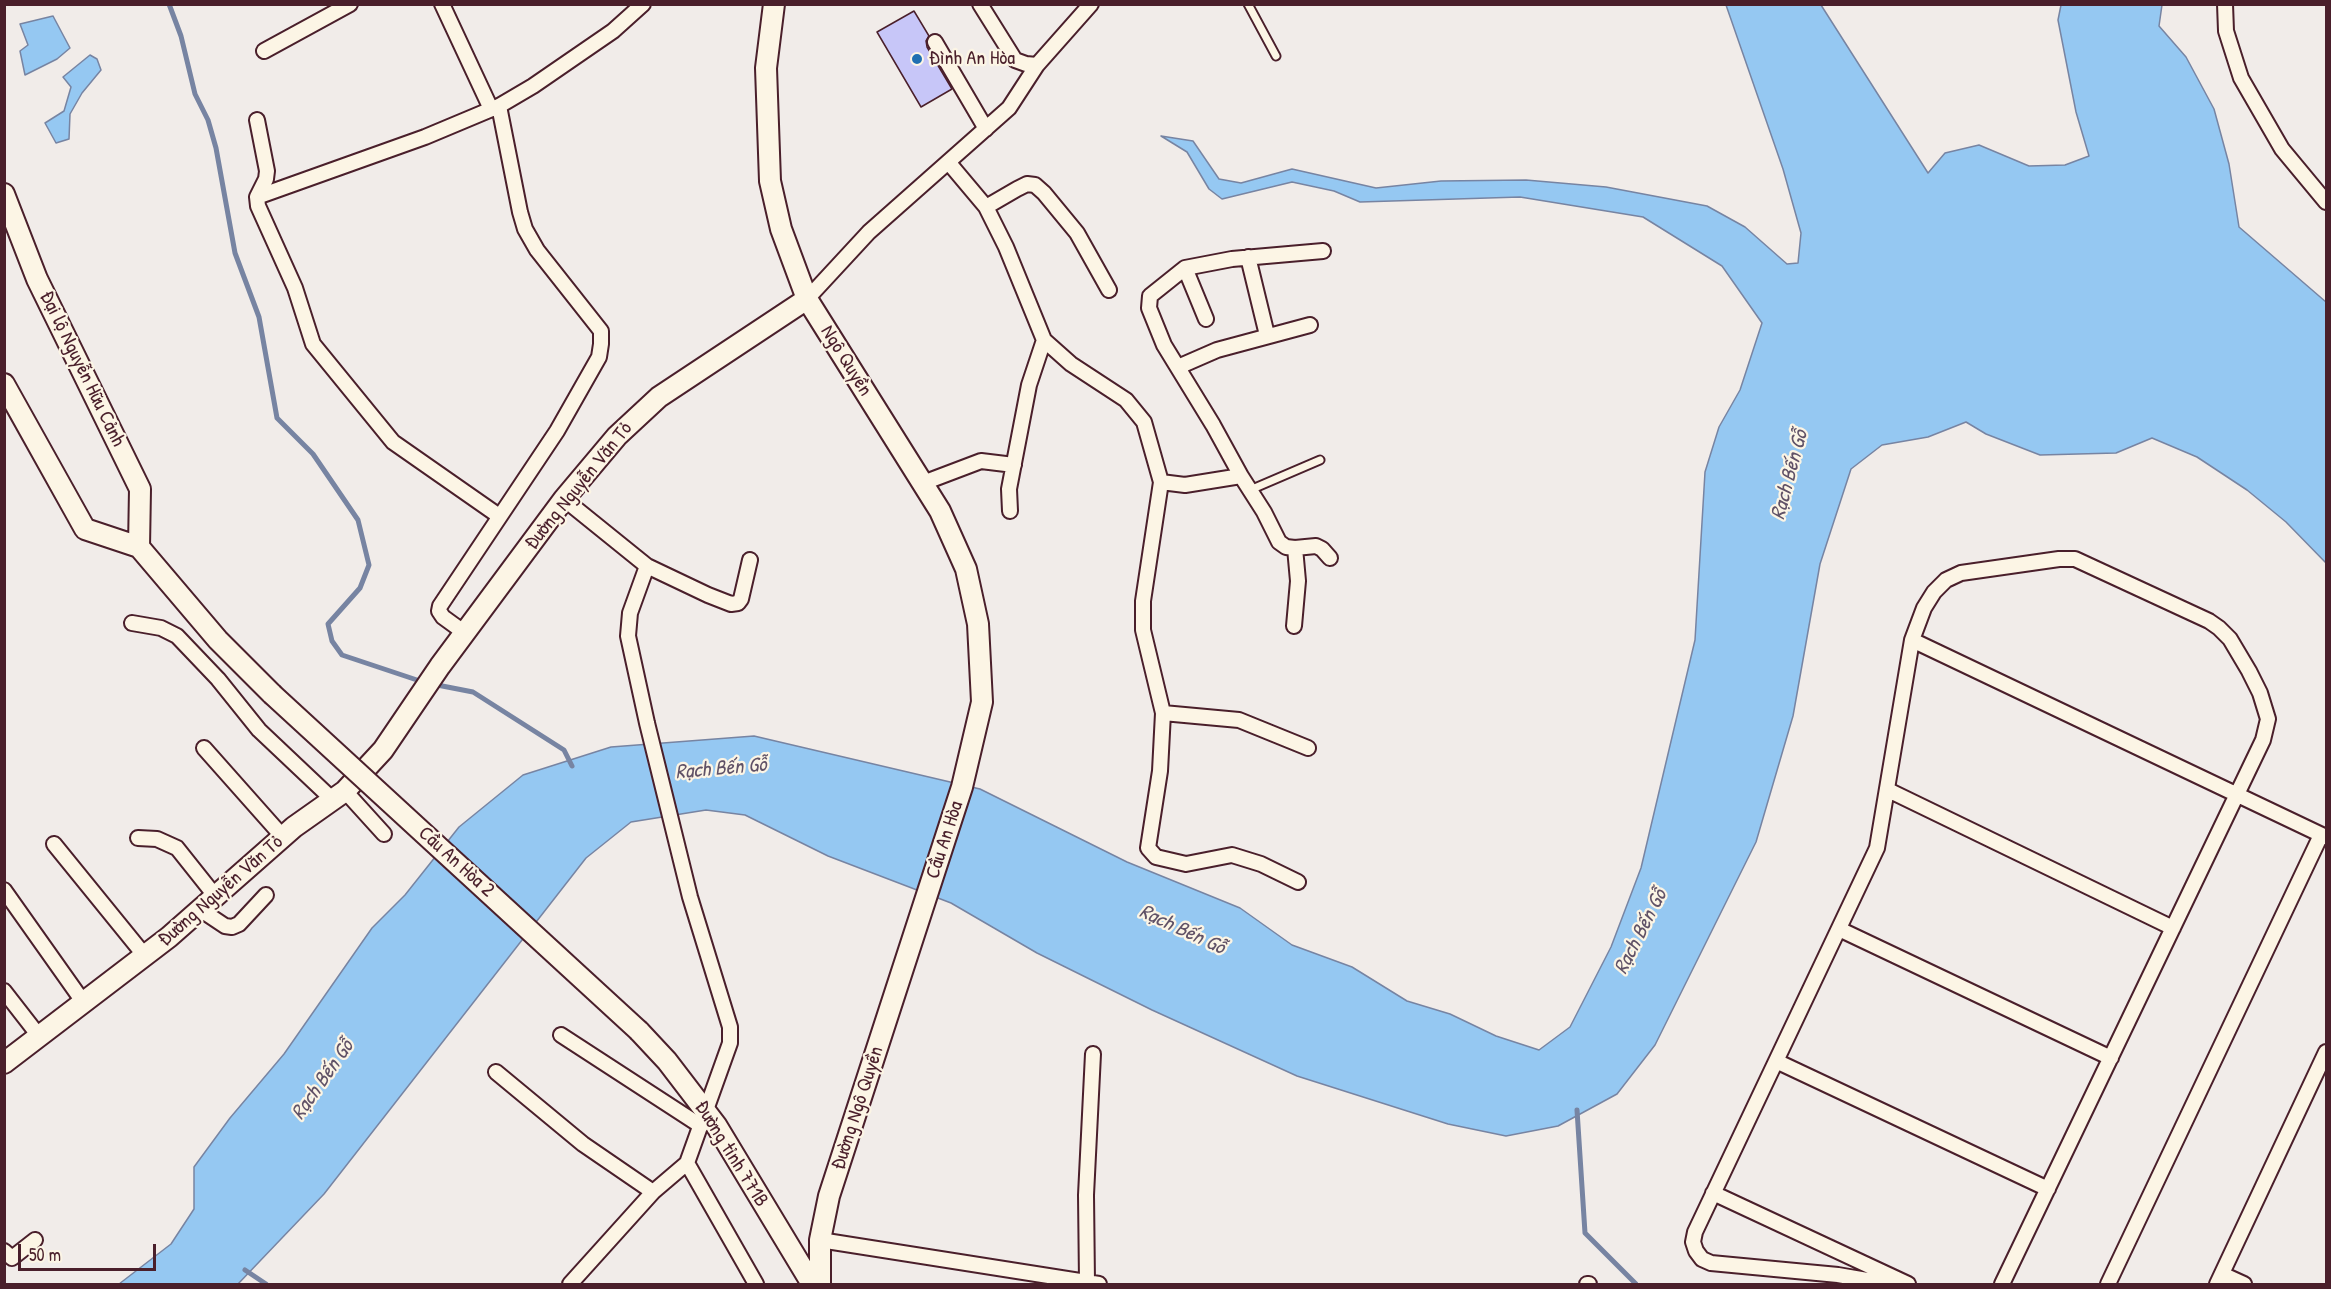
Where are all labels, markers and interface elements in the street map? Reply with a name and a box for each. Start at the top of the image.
place label: Đình An Hòa [929,47,1015,71]
marker: Đình An Hòa [910,52,924,66]
street label: Đại lộ Nguyễn Hữu Cảnh [34,287,130,451]
street label: Ngô Quyền [815,321,877,401]
street label: Đường Nguyễn Văn Tỏ [520,417,638,555]
water label: Rạch Bến Gỗ [1766,428,1814,522]
water label: Rạch Bến Gỗ [674,752,768,786]
street label: Cầu An Hòa [921,798,969,882]
street label: Cầu An Hòa 2 [413,822,499,902]
street label: Đường Nguyễn Văn Tỏ [154,830,288,952]
water label: Rạch Bến Gỗ [1609,886,1673,978]
water label: Rạch Bến Gỗ [1135,899,1229,961]
water label: Rạch Bến Gỗ [286,1035,360,1125]
street label: Đường Ngô Quyền [827,1043,889,1173]
street label: Đường tỉnh 771B [689,1097,773,1211]
scale bar [21,1232,159,1270]
text: 50 m [29,1242,61,1267]

